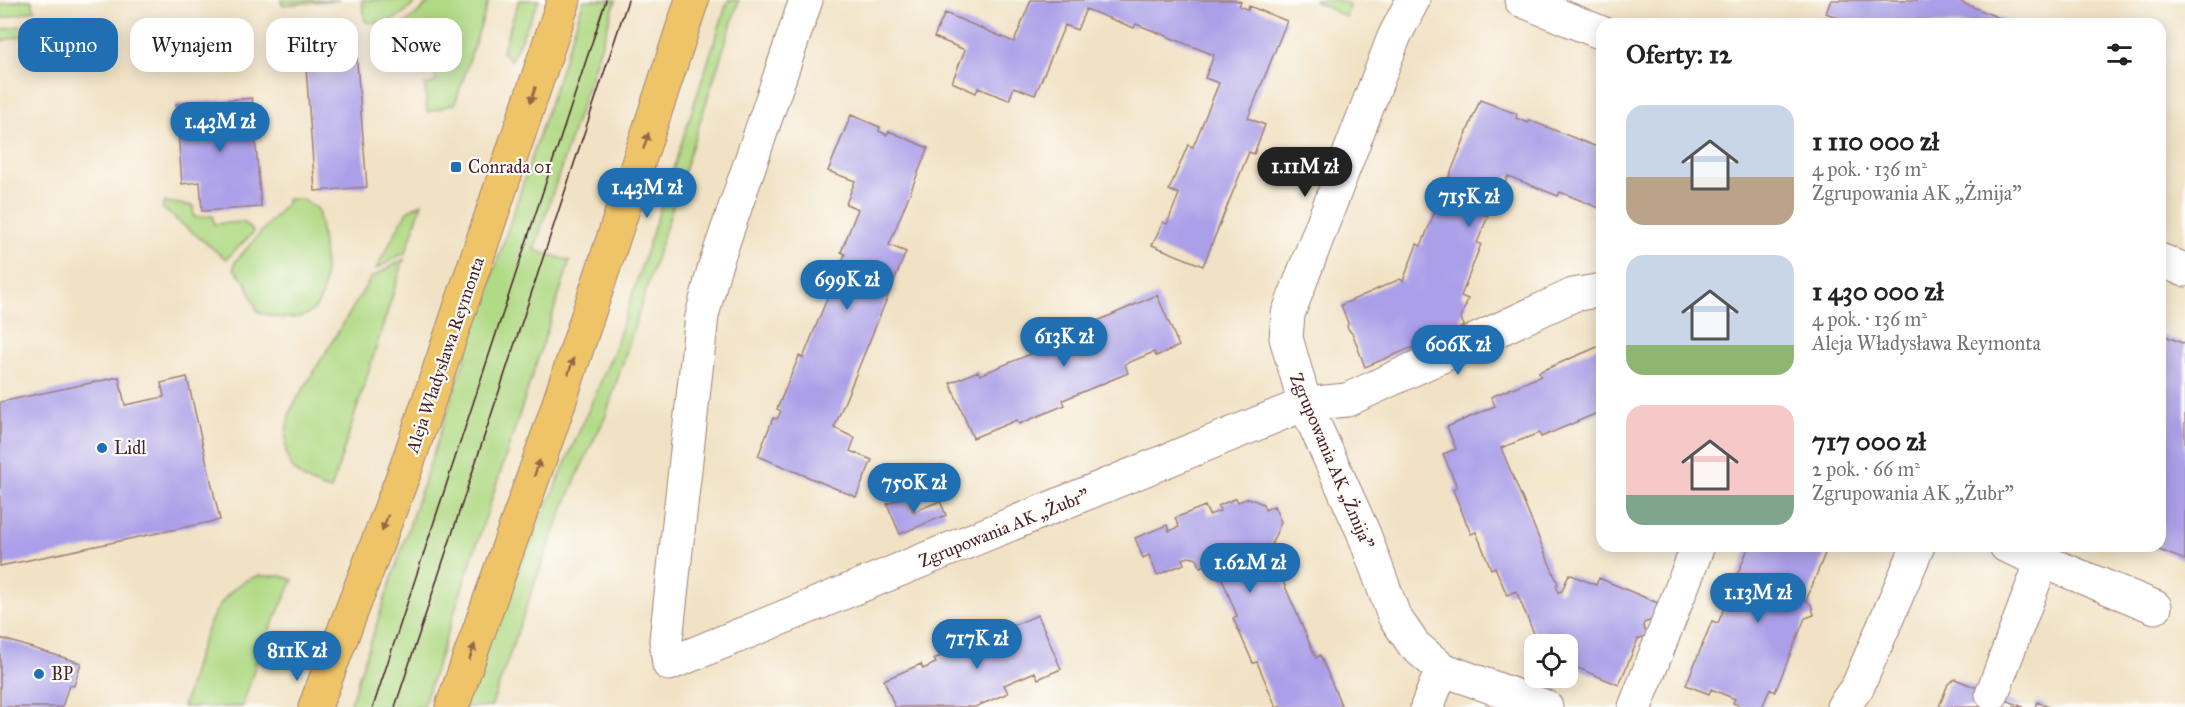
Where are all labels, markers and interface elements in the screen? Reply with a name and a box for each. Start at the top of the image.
chip: Kupno [18,18,118,72]
chip: Wynajem [130,18,254,72]
chip: Filtry [266,18,358,72]
chip: Nowe [370,18,462,72]
text: Oferty: 12 [1626,38,1732,70]
icon: filters [2103,38,2136,71]
one-way arrow [527,86,537,104]
pin: 1.43M zł [158,102,282,153]
text: 1.43M zł [185,109,255,133]
text: 1 110 000 zł [1812,125,1939,157]
icon: home [1674,129,1746,201]
one-way arrow [641,132,651,150]
pin: 1.11M zł [1243,147,1367,198]
text: 1.11M zł [1271,154,1339,178]
place label: Conrada 01 [468,156,552,178]
text: 4 pok. · 136 m² [1812,157,1927,181]
marker: Conrada 01 [449,160,463,174]
pin: 1.43M zł [585,168,709,219]
text: 1.43M zł [612,175,682,199]
pin: 715K zł [1414,177,1524,228]
text: Zgrupowania AK „Żmija” [1812,181,2022,205]
text: 715K zł [1439,184,1499,208]
street label: Aleja Władysława Reymonta [401,254,489,457]
pin: 699K zł [792,260,902,311]
text: 699K zł [815,267,879,291]
text: 1 430 000 zł [1812,275,1944,307]
icon: home [1674,279,1746,351]
text: 4 pok. · 136 m² [1812,307,1927,331]
pin: 613K zł [1009,317,1119,368]
text: 613K zł [1034,324,1094,348]
pin: 606K zł [1403,325,1513,376]
text: Aleja Władysława Reymonta [1812,331,2041,355]
text: 606K zł [1425,332,1491,356]
one-way arrow [567,357,577,375]
street label: Zgrupowania AK „Żmija” [1284,369,1380,553]
text: 717 000 zł [1812,425,1926,457]
icon: home [1674,429,1746,501]
place label: Lidl [114,437,146,459]
marker: Lidl [95,441,109,455]
text: 2 pok. · 66 m² [1812,457,1920,481]
one-way arrow [532,459,542,477]
pin: 750K zł [859,463,969,514]
text: 750K zł [882,470,946,494]
text: Zgrupowania AK „Żubr” [1812,481,2014,505]
street label: Zgrupowania AK „Żubr” [915,483,1093,573]
one-way arrow [380,514,389,532]
pin: 1.62M zł [1188,543,1312,594]
text: 1.62M zł [1214,550,1286,574]
pin: 1.13M zł [1696,573,1820,624]
text: 1.13M zł [1724,580,1792,604]
pin: 717K zł [922,619,1032,670]
text: 717K zł [946,626,1008,650]
pin: 811K zł [242,631,352,682]
map controls [1524,634,1578,688]
button: locate [1524,634,1578,688]
text: 811K zł [267,638,327,662]
one-way arrow [467,643,477,661]
place label: BP [51,663,73,685]
marker: BP [32,667,46,681]

